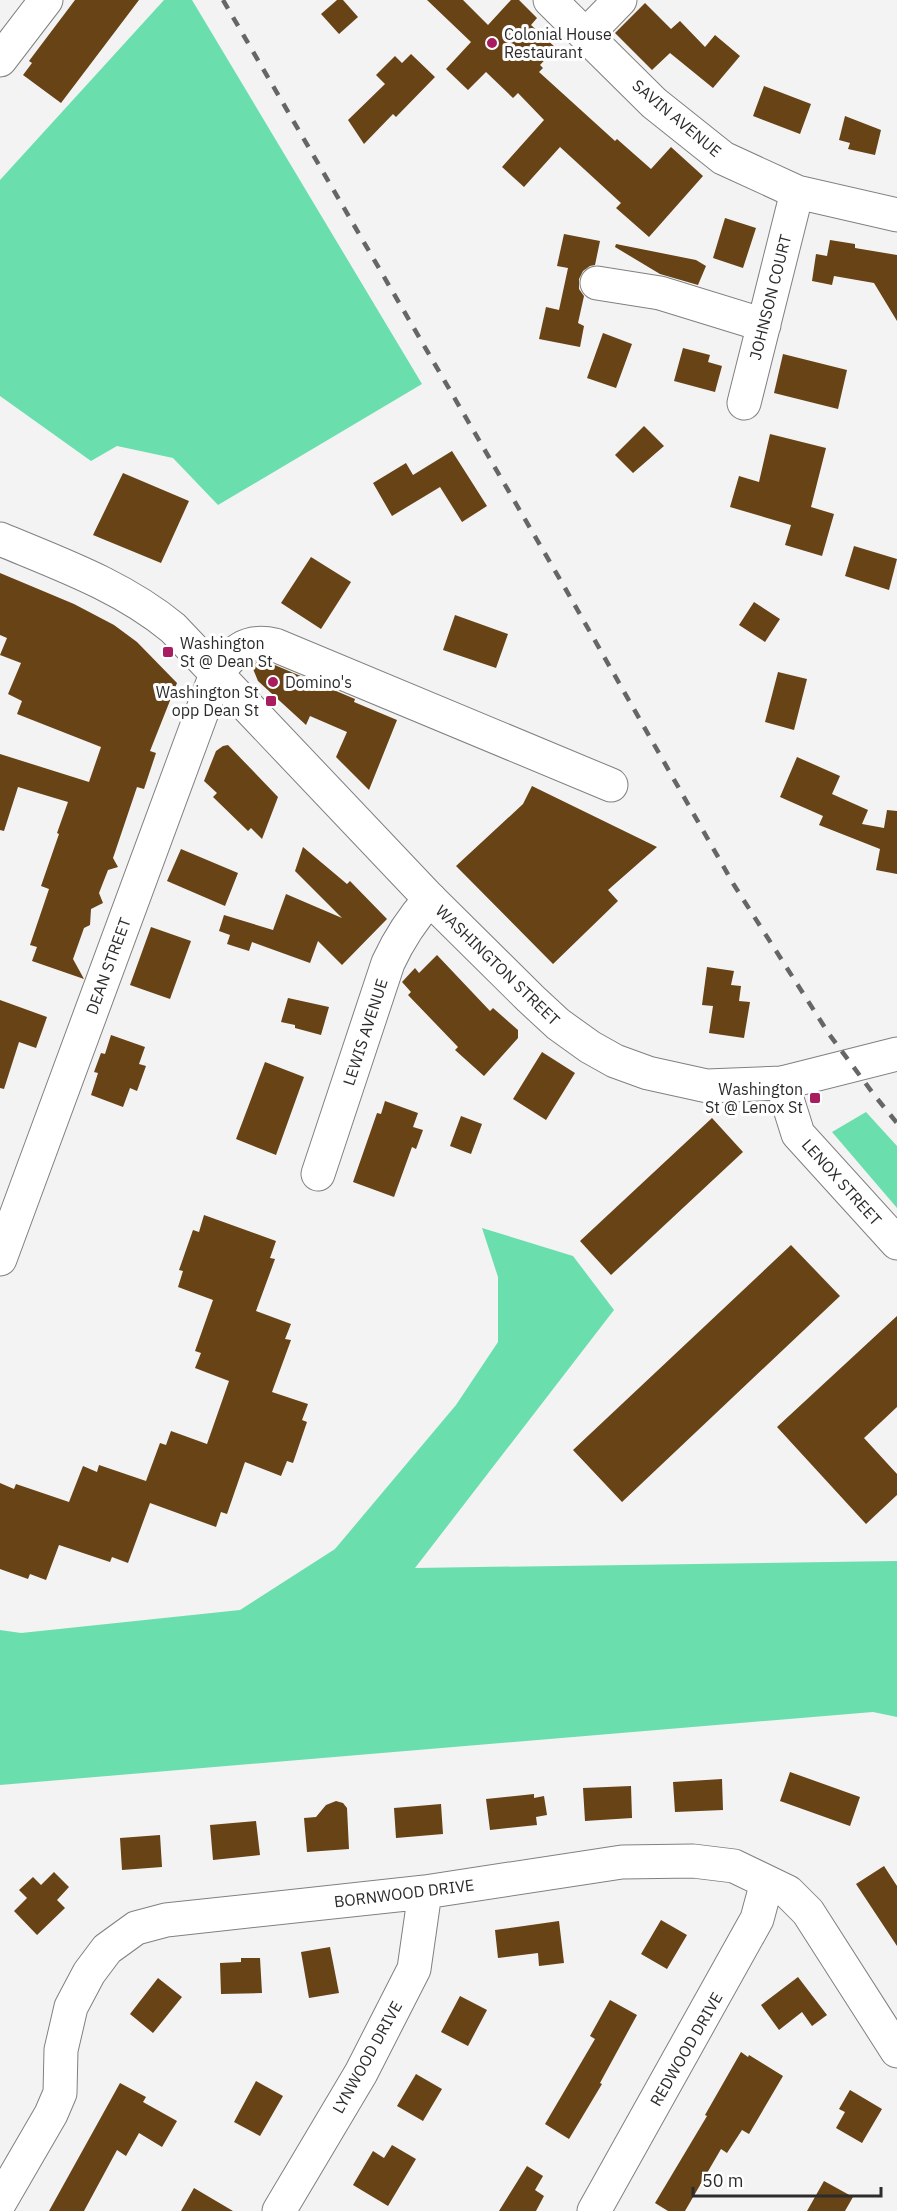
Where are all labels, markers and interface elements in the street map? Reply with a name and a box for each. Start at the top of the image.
place label: Colonial House Restaurant [504,24,612,62]
marker: Colonial House Restaurant [485,36,499,50]
street label: SAVIN AVENUE [628,75,726,161]
street label: JOHNSON COURT [745,232,795,362]
place label: Washington St @ Dean St [180,633,273,671]
marker: Washington St @ Dean St [161,645,175,659]
place label: Domino's [285,672,352,692]
marker: Domino's [266,675,280,689]
place label: Washington St opp Dean St [156,682,259,720]
marker: Washington St opp Dean St [264,694,278,708]
street label: WASHINGTON STREET [432,901,564,1029]
street label: DEAN STREET [81,915,135,1017]
street label: LEWIS AVENUE [338,976,392,1088]
place label: Washington St @ Lenox St [705,1079,803,1117]
marker: Washington St @ Lenox St [808,1091,822,1105]
street label: LENOX STREET [798,1135,886,1229]
street label: BORNWOOD DRIVE [333,1874,475,1912]
street label: REDWOOD DRIVE [645,1988,727,2110]
street label: LYNWOOD DRIVE [328,1997,406,2117]
scale bar [693,2160,880,2198]
text: 50 m [702,2169,744,2192]

